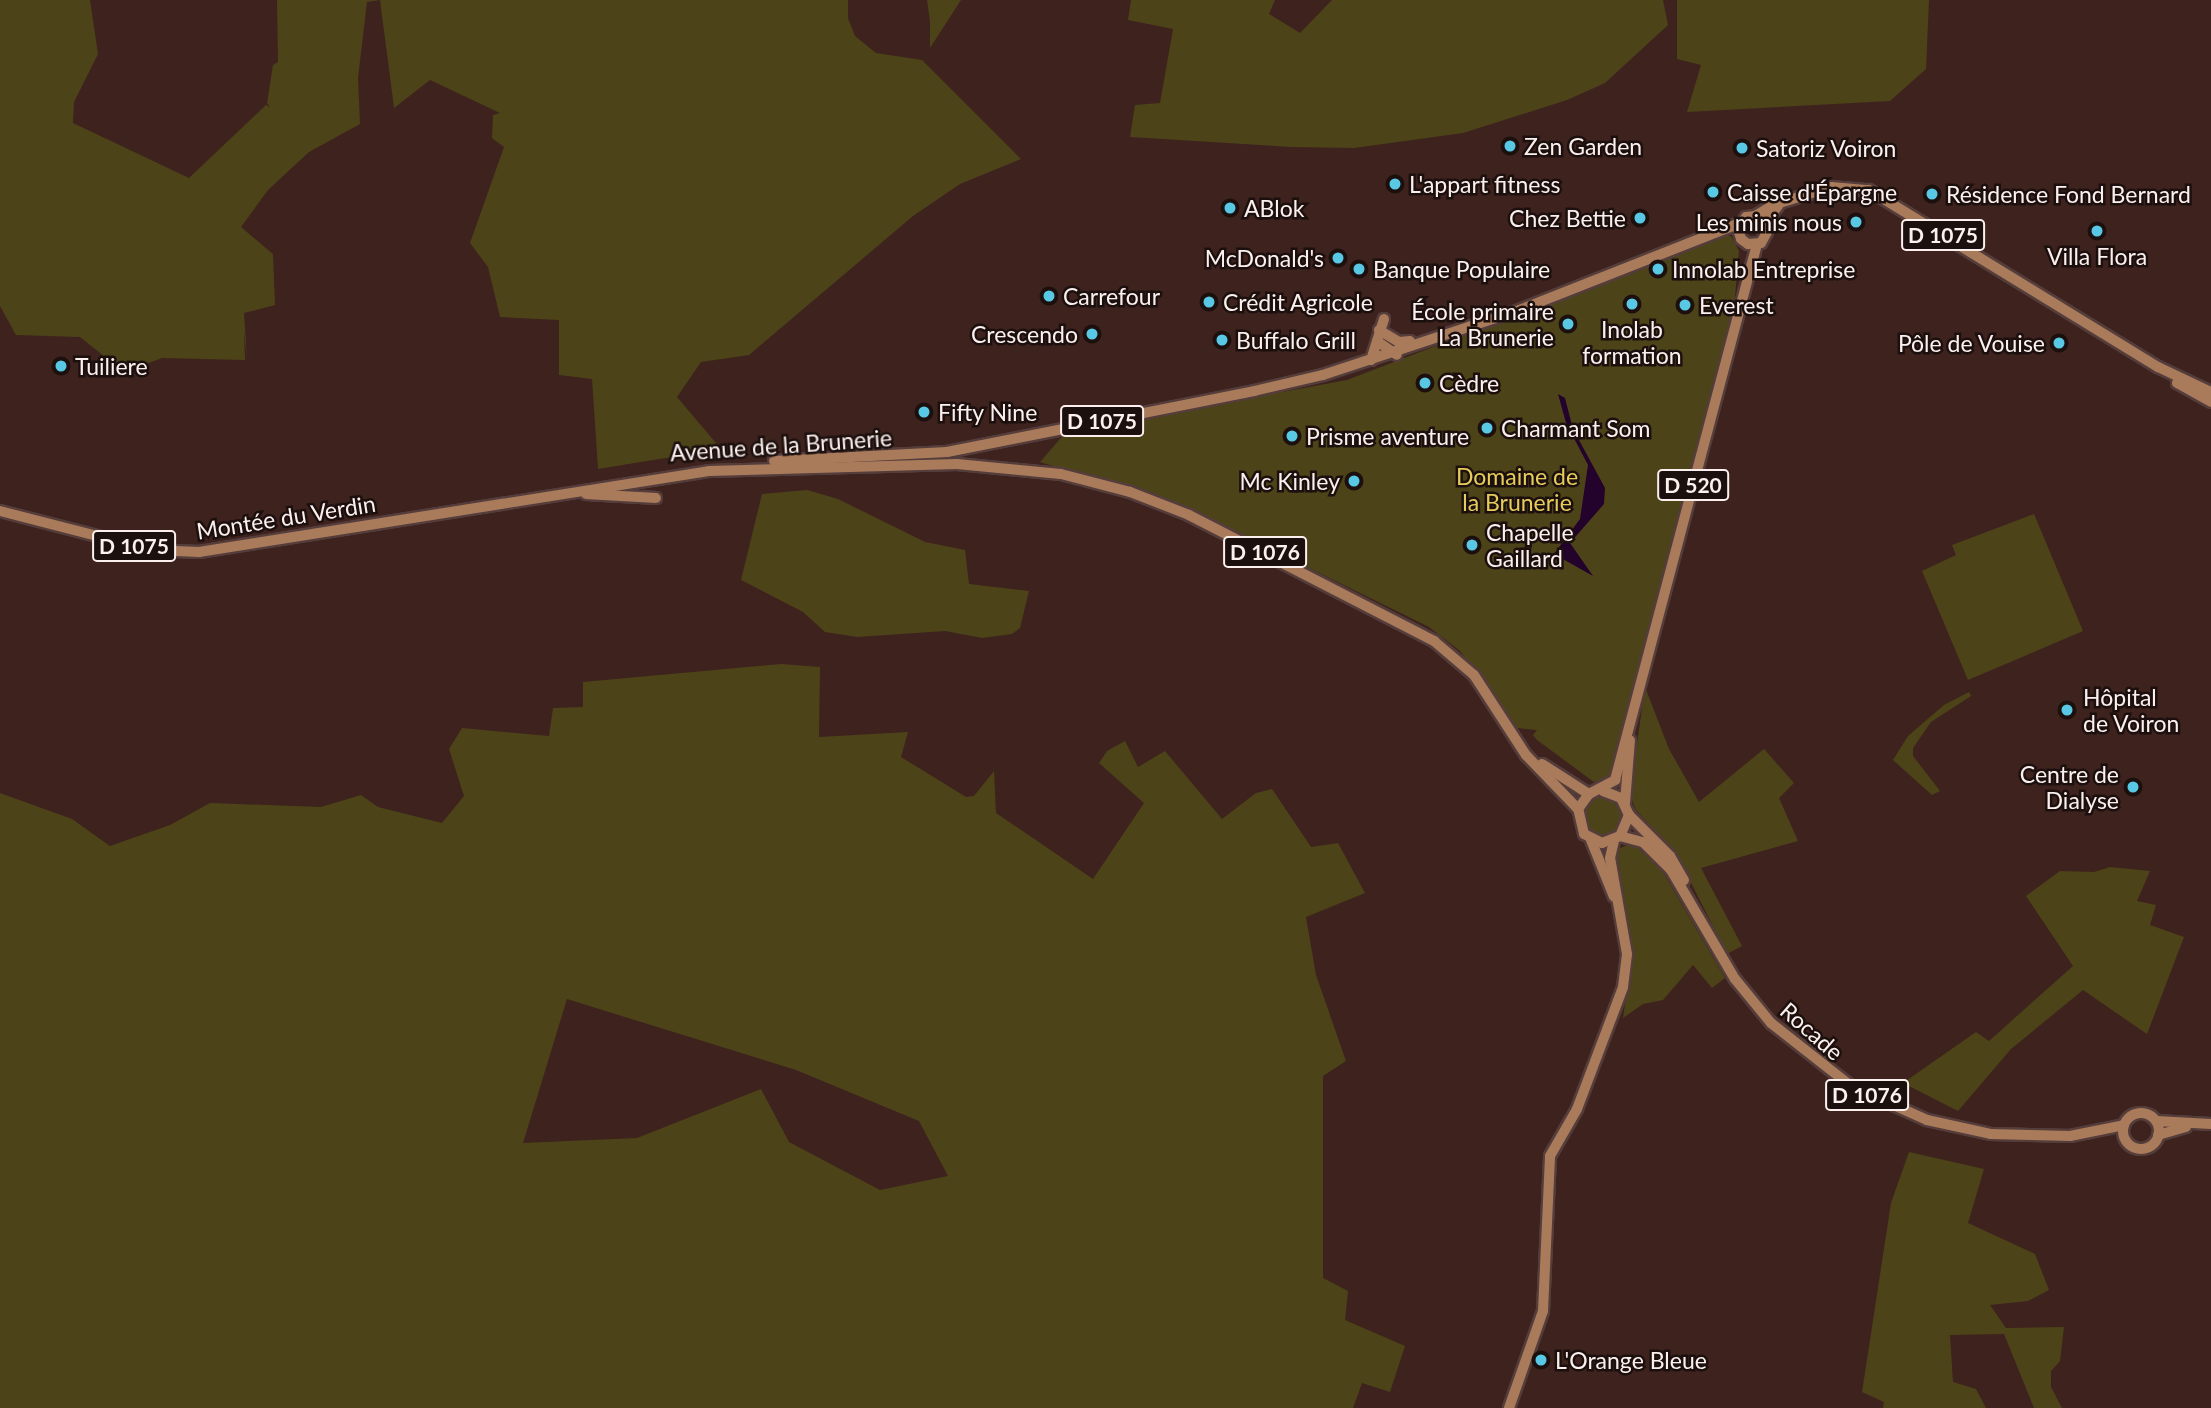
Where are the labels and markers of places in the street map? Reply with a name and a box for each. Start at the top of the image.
place label: Zen Garden [1524,132,1642,160]
place label: Satoriz Voiron [1756,134,1897,162]
marker: Zen Garden [1502,138,1518,154]
marker: Satoriz Voiron [1734,140,1750,156]
place label: L'appart fitness [1409,170,1560,198]
marker: L'appart fitness [1387,176,1403,192]
place label: Caisse d'Épargne [1727,178,1897,206]
place label: Résidence Fond Bernard [1946,180,2191,208]
marker: Caisse d'Épargne [1705,184,1721,200]
marker: Résidence Fond Bernard [1924,186,1940,202]
place label: ABlok [1244,194,1304,222]
marker: ABlok [1222,200,1238,216]
place label: Chez Bettie [1509,204,1626,232]
place label: Les minis nous [1696,208,1842,236]
marker: Chez Bettie [1632,210,1648,226]
marker: Les minis nous [1848,214,1864,230]
marker: Villa Flora [2089,223,2105,239]
place label: Villa Flora [2047,242,2147,270]
place label: McDonald's [1205,244,1324,272]
marker: McDonald's [1330,250,1346,266]
place label: Banque Populaire [1373,255,1550,283]
place label: Innolab Entreprise [1672,255,1855,283]
marker: Banque Populaire [1351,261,1367,277]
marker: Innolab Entreprise [1650,261,1666,277]
place label: Carrefour [1063,282,1160,310]
marker: Carrefour [1041,288,1057,304]
place label: Crédit Agricole [1223,288,1374,316]
place label: Everest [1699,291,1774,319]
marker: Crédit Agricole [1201,294,1217,310]
marker: Inolab formation [1624,296,1640,312]
place label: École primaire La Brunerie [1411,297,1554,351]
marker: Everest [1677,297,1693,313]
place label: Inolab formation [1582,315,1682,369]
marker: École primaire La Brunerie [1560,316,1576,332]
place label: Crescendo [971,320,1078,348]
marker: Crescendo [1084,326,1100,342]
place label: Buffalo Grill [1236,326,1356,354]
place label: Pôle de Vouise [1897,329,2045,357]
marker: Buffalo Grill [1214,332,1230,348]
marker: Pôle de Vouise [2051,335,2067,351]
place label: Tuiliere [75,352,148,380]
marker: Tuiliere [53,358,69,374]
place label: Cèdre [1439,369,1499,397]
marker: Cèdre [1417,375,1433,391]
place label: Fifty Nine [938,398,1038,426]
marker: Fifty Nine [916,404,932,420]
place label: Charmant Som [1501,414,1651,442]
marker: Charmant Som [1479,420,1495,436]
place label: Prisme aventure [1306,422,1469,450]
marker: Prisme aventure [1284,428,1300,444]
place label: Mc Kinley [1239,467,1340,495]
marker: Mc Kinley [1346,473,1362,489]
place label: Chapelle Gaillard [1486,518,1574,572]
marker: Chapelle Gaillard [1464,537,1480,553]
place label: Hôpital de Voiron [2083,683,2180,737]
marker: Hôpital de Voiron [2057,700,2077,720]
place label: Centre de Dialyse [2020,760,2119,814]
marker: Centre de Dialyse [2125,779,2141,795]
place label: L'Orange Bleue [1555,1346,1707,1374]
marker: L'Orange Bleue [1533,1352,1549,1368]

